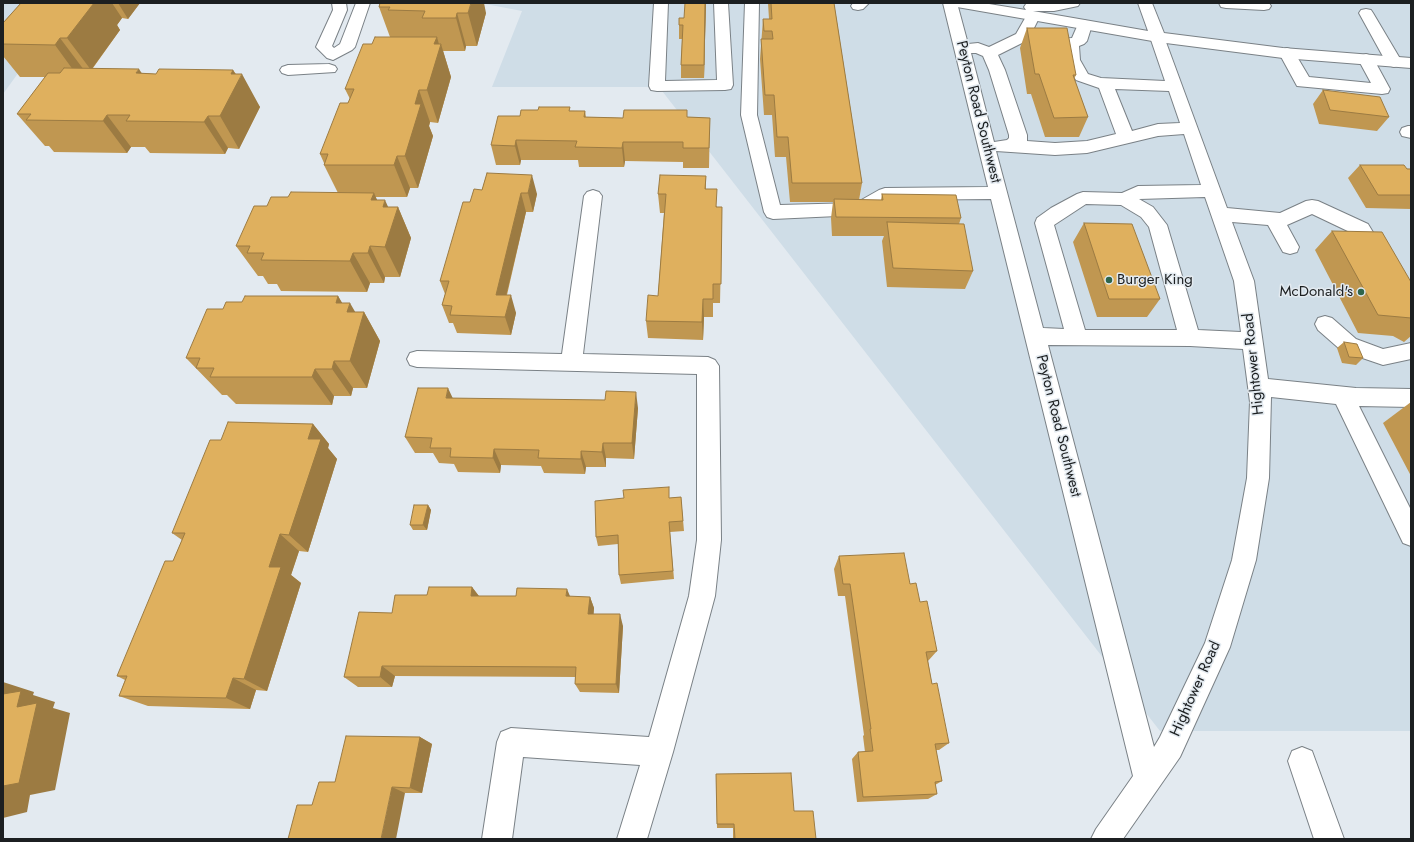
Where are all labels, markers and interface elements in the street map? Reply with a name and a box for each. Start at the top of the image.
street label: Peyton Road Southwest [952,39,1004,185]
place label: Burger King [1117,271,1193,289]
marker: Burger King [1104,275,1114,285]
place label: McDonald's [1279,283,1353,301]
marker: McDonald's [1356,287,1366,297]
street label: Hightower Road [1240,312,1268,416]
street label: Peyton Road Southwest [1032,353,1084,499]
street label: Hightower Road [1167,639,1225,739]

